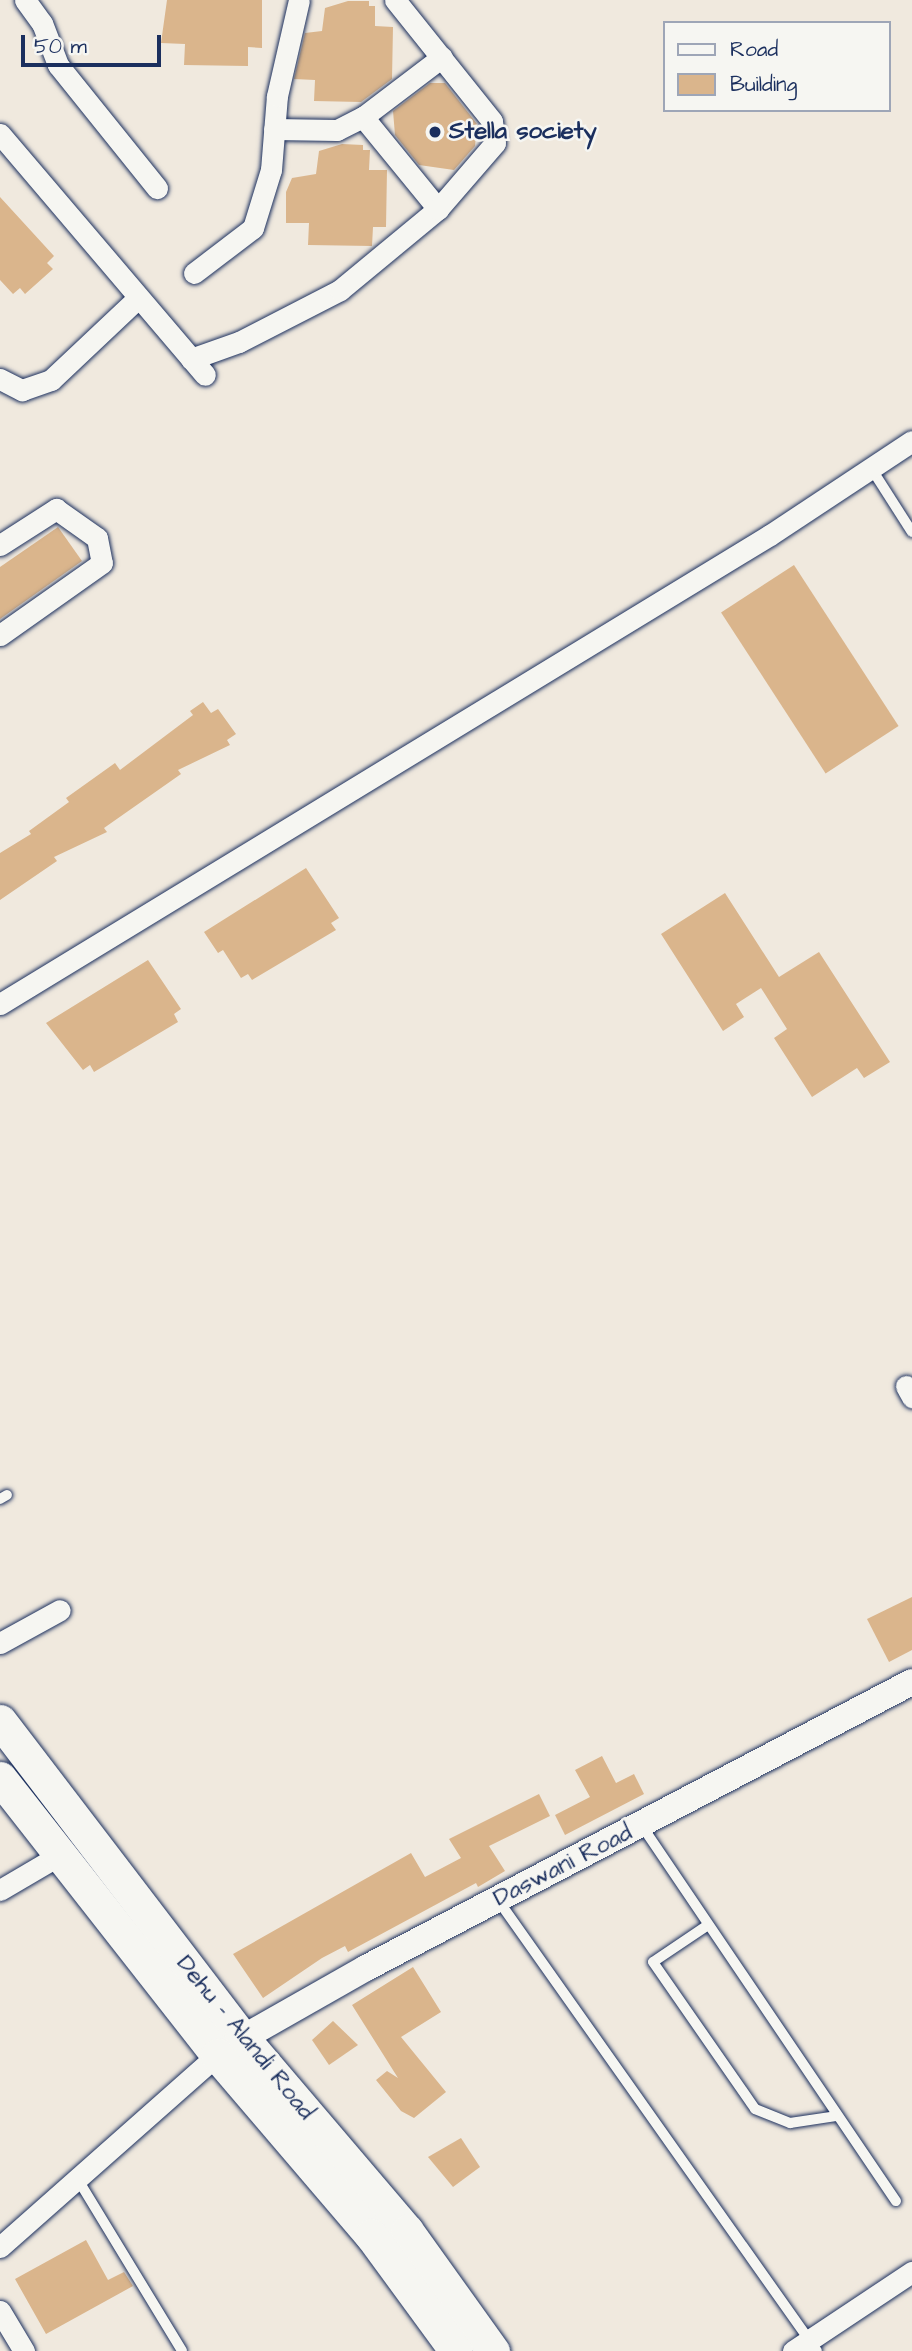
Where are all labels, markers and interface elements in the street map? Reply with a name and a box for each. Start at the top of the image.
scale bar [24,21,164,65]
legend [664,21,891,112]
text: 50 m [34,32,87,61]
text: Road [730,35,778,64]
text: Building [730,70,797,99]
place label: Stella society [449,118,597,146]
marker: Stella society [427,124,443,140]
street label: Daswani Road [489,1819,637,1913]
street label: Dehu - Alandi Road [170,1950,320,2126]

